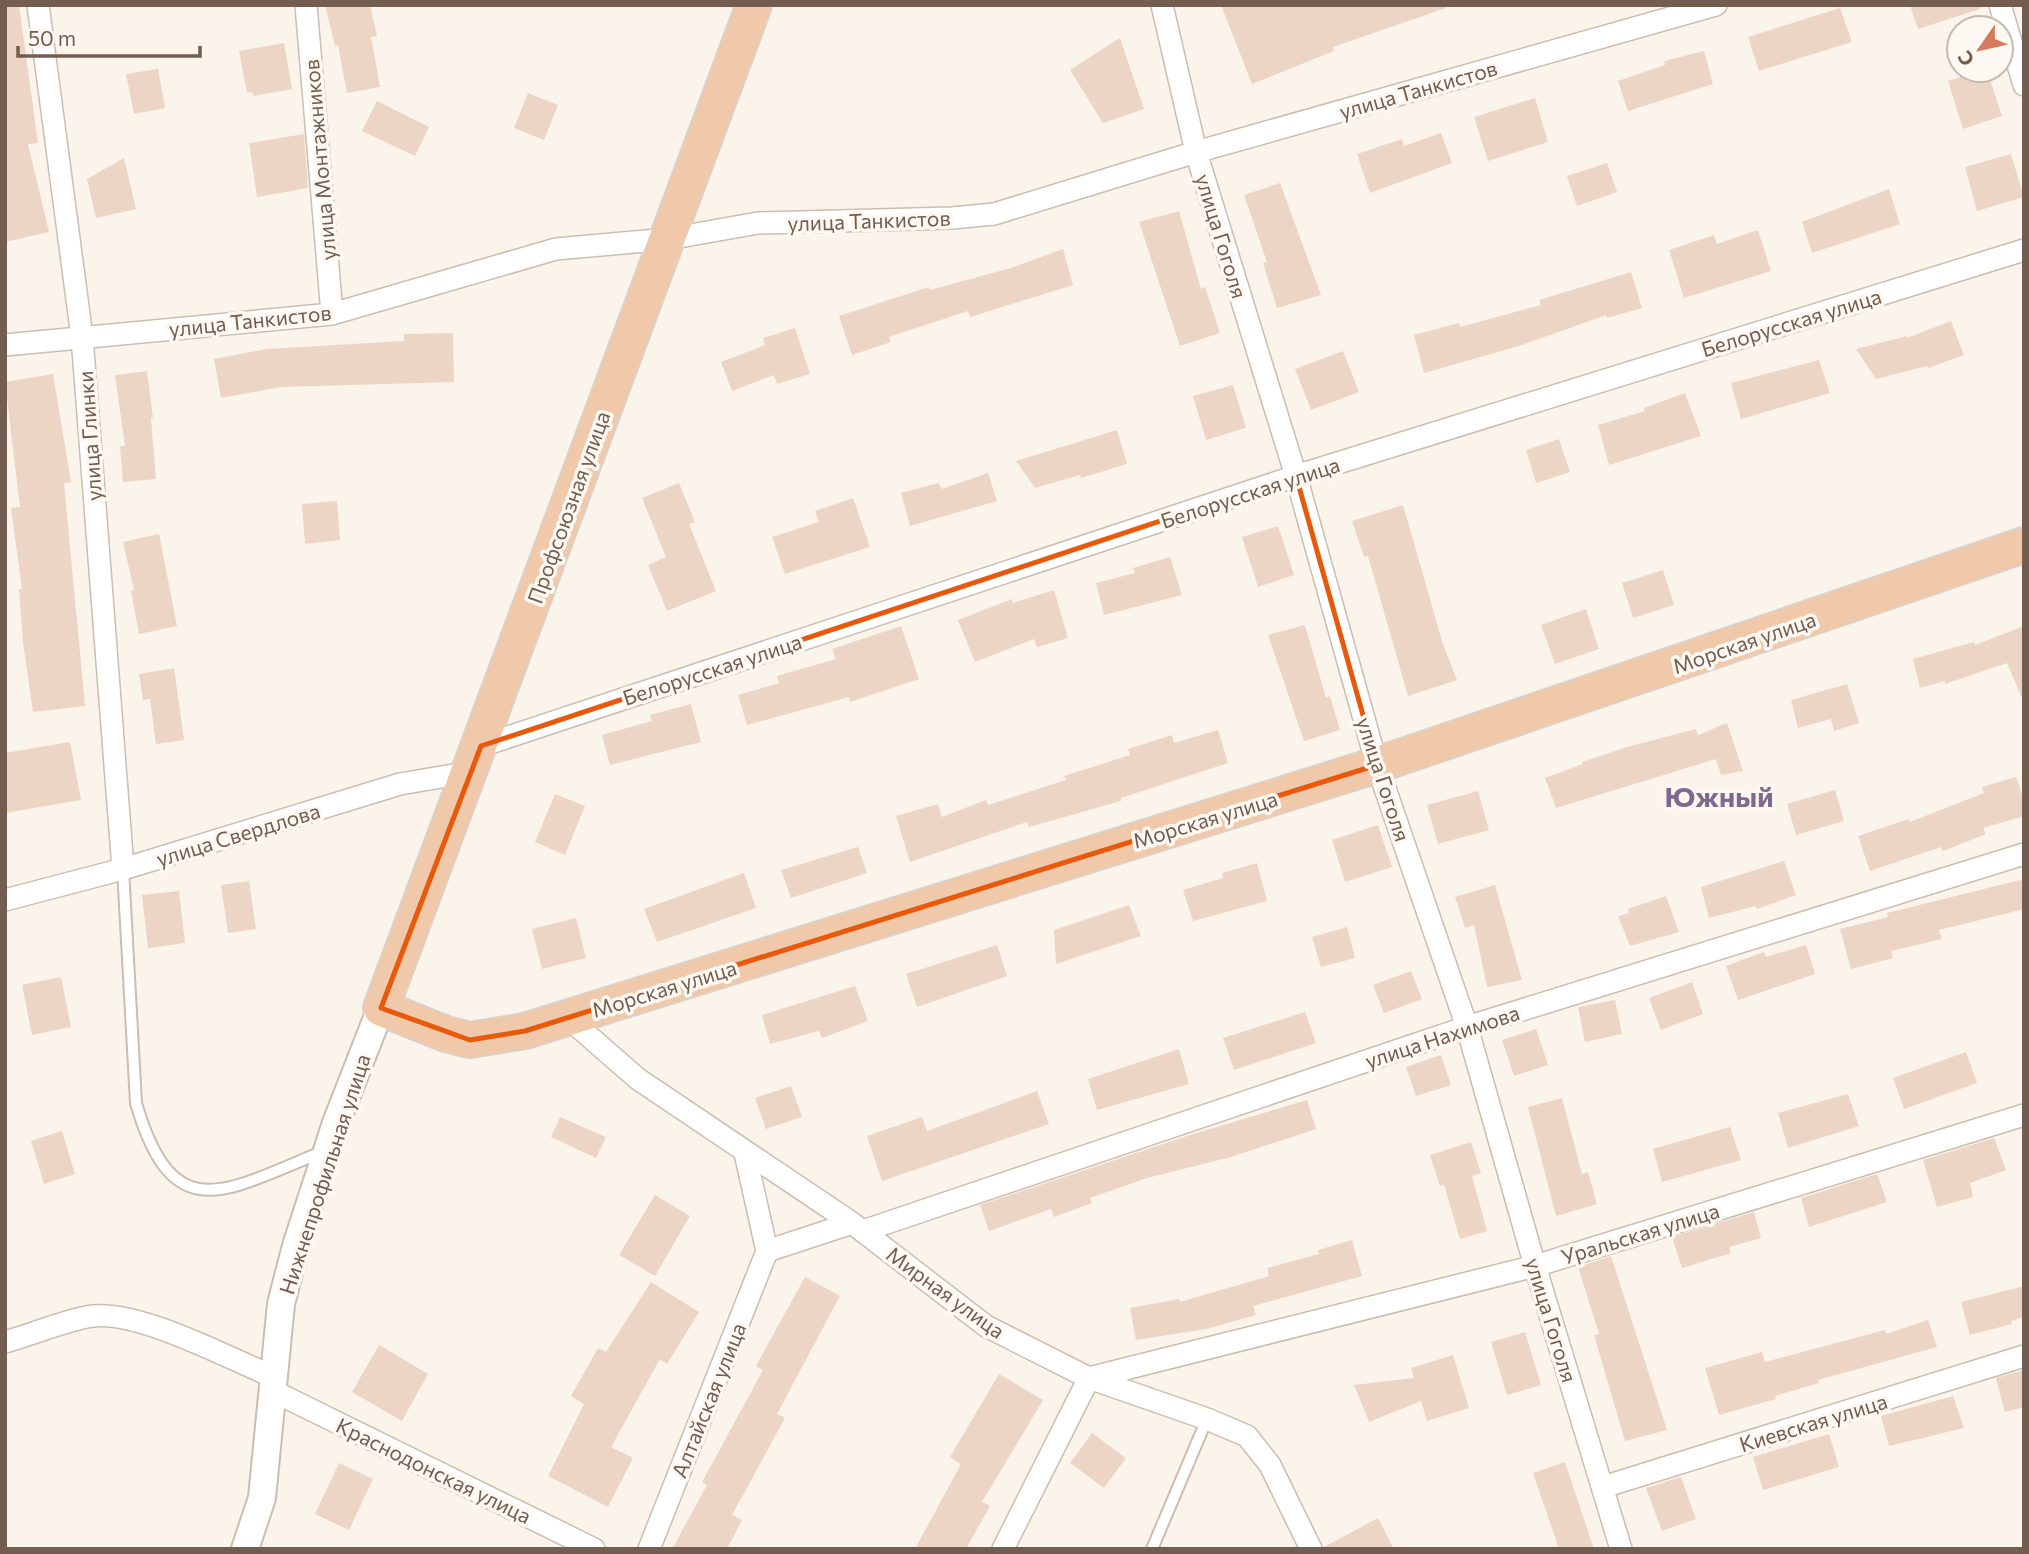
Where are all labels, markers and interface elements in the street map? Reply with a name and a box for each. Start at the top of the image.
scale bar [18,14,200,58]
north arrow [1945,14,2015,84]
text: 50 m [28,25,76,50]
text: С [1952,47,1979,71]
street label: улица Танкистов [1336,55,1500,123]
street label: улица Монтажников [298,58,340,262]
street label: улица Гоголя [1191,171,1253,301]
street label: улица Танкистов [787,205,951,235]
street label: Белорусская улица [1698,283,1884,361]
street label: улица Танкистов [168,299,332,341]
street label: улица Глинки [72,370,106,502]
street label: Профсоюзная улица [522,407,614,607]
street label: Белорусская улица [1157,451,1343,533]
street label: Морская улица [1669,606,1819,678]
street label: Белорусская улица [619,628,805,710]
street label: улица Гоголя [1352,714,1416,844]
district label: Южный [1664,779,1774,813]
street label: Морская улица [1130,785,1280,853]
street label: улица Свердлова [153,797,323,871]
street label: Морская улица [589,954,739,1022]
street label: улица Нахимова [1362,999,1522,1073]
street label: Нижнепрофильная улица [273,1051,375,1297]
street label: Уральская улица [1558,1197,1722,1269]
street label: Мирная улица [882,1241,1010,1343]
street label: улица Гоголя [1521,1255,1583,1385]
street label: Алтайская улица [666,1319,750,1481]
street label: Киевская улица [1736,1388,1890,1456]
street label: Краснодонская улица [332,1412,536,1528]

